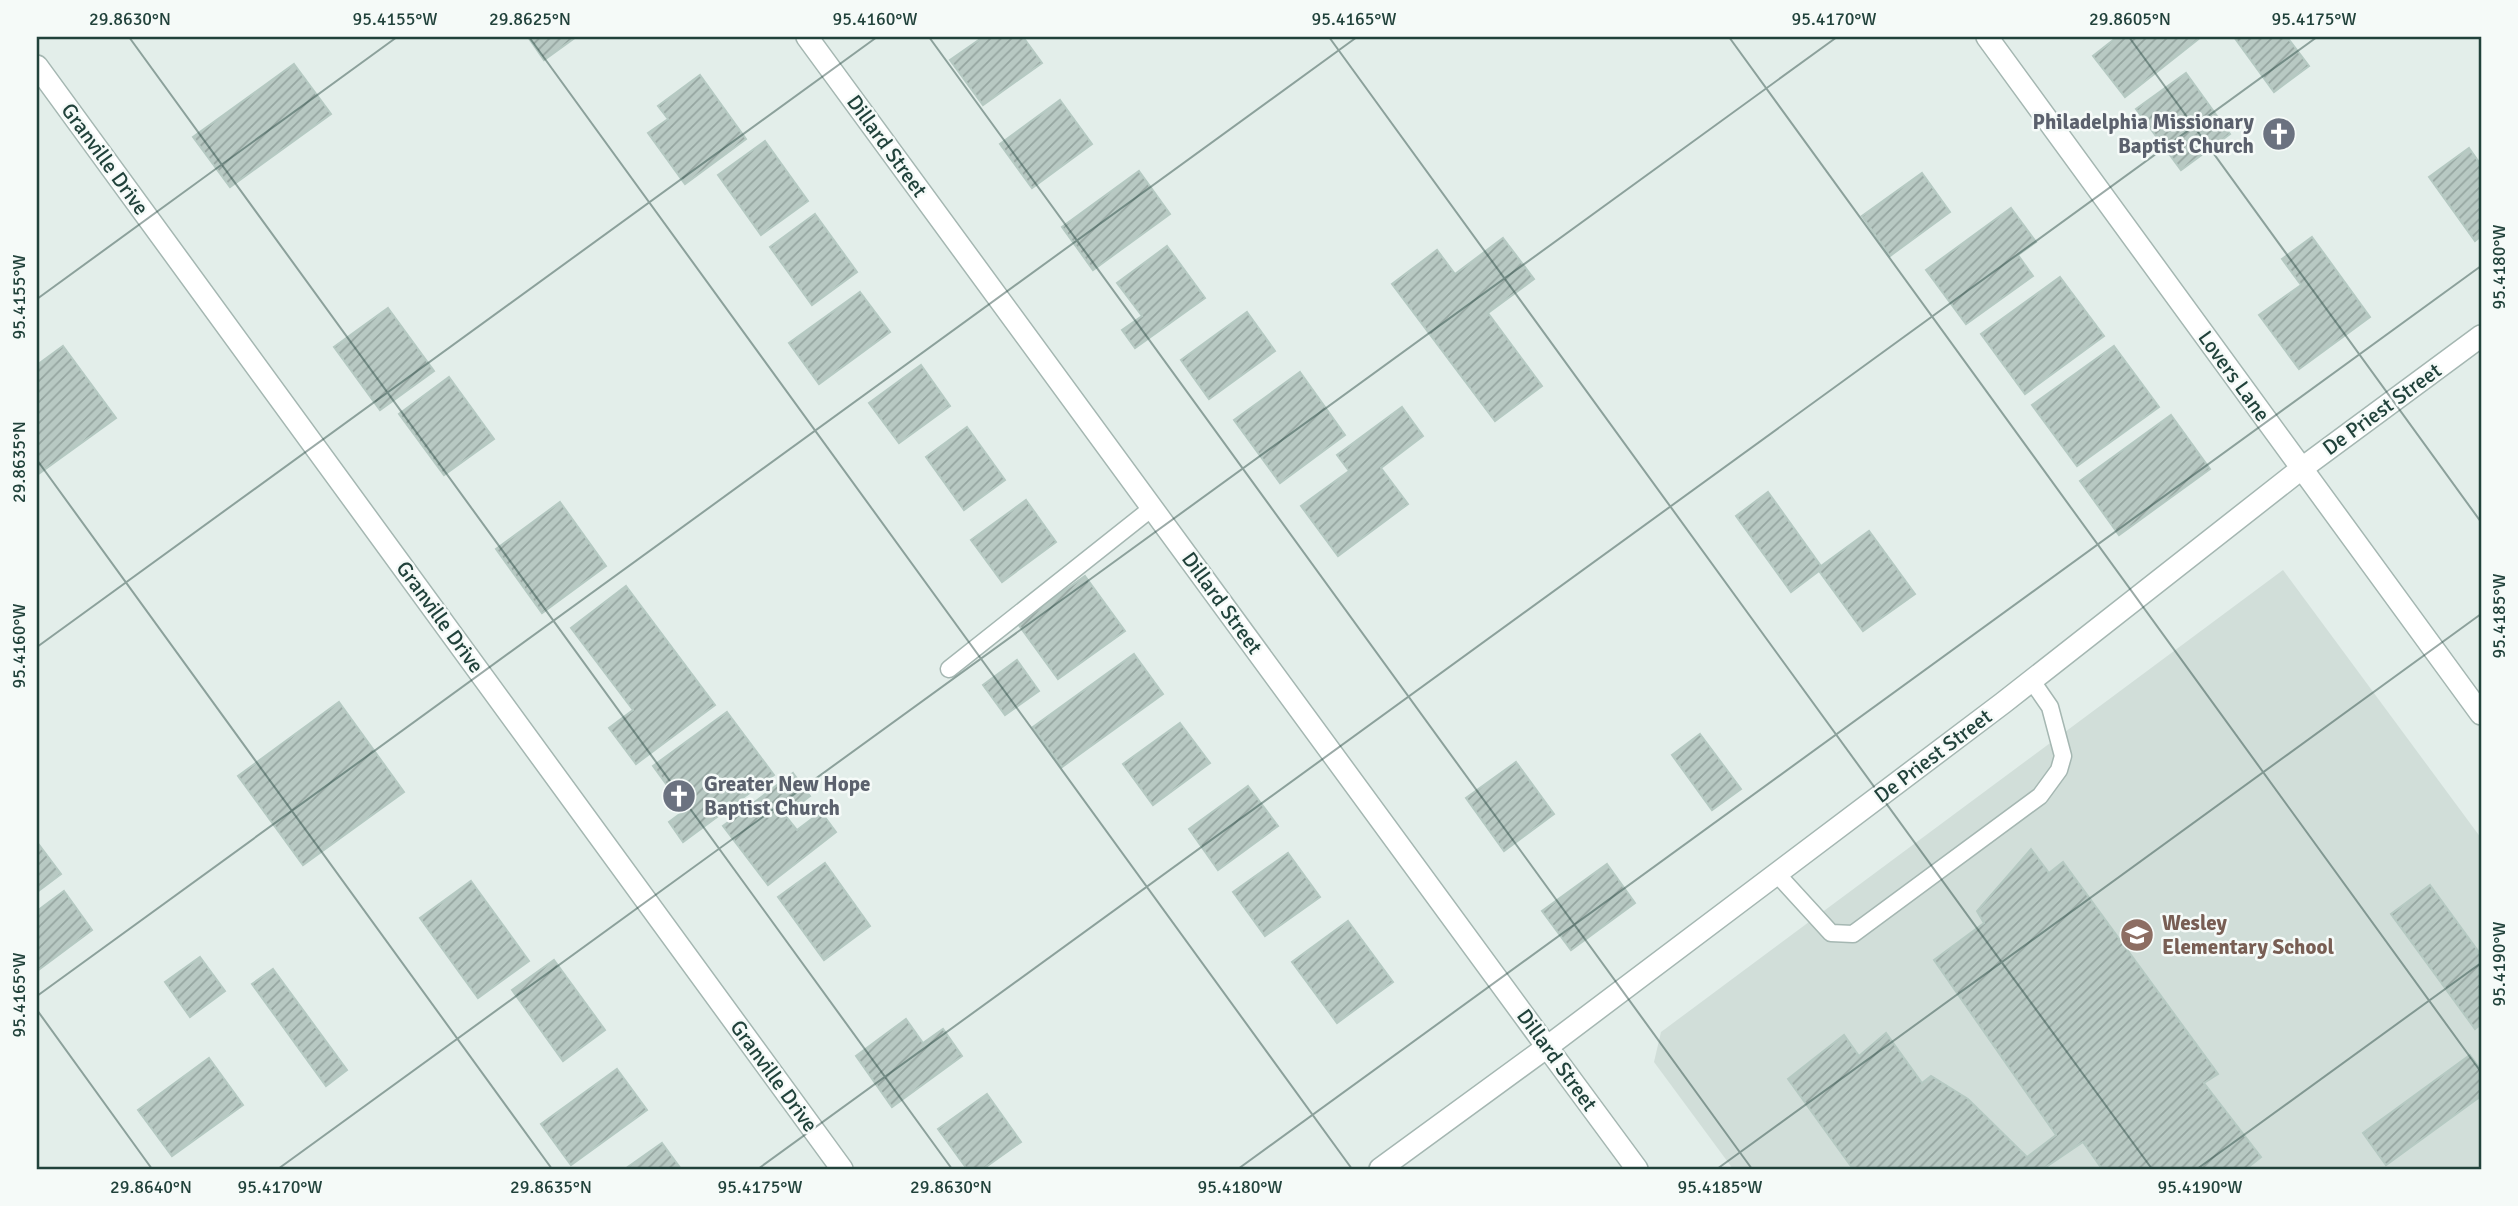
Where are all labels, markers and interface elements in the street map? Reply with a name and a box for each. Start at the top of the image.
text: 29.8630°N [89,8,171,30]
text: 95.4155°W [352,8,438,30]
text: 29.8625°N [489,8,571,30]
text: 95.4160°W [832,8,918,30]
text: 95.4165°W [1311,8,1397,30]
text: 95.4170°W [1791,8,1877,30]
text: 29.8605°N [2089,8,2171,30]
text: 95.4175°W [2271,8,2357,30]
street label: Dillard Street [841,90,933,202]
street label: Granville Drive [56,98,154,220]
place label: Philadelphia Missionary Baptist Church [2033,109,2255,159]
church icon: Philadelphia Missionary Baptist Church [2260,115,2298,153]
text: 95.4180°W [2488,224,2510,310]
text: 95.4155°W [8,254,30,340]
street label: Lovers Lane [2192,326,2276,426]
street label: De Priest Street [2318,357,2446,461]
text: 29.8635°N [8,421,30,503]
street label: Dillard Street [1176,547,1268,659]
street label: Granville Drive [391,556,489,678]
text: 95.4185°W [2488,573,2510,659]
text: 95.4160°W [8,603,30,689]
street label: De Priest Street [1869,703,1997,809]
place label: Greater New Hope Baptist Church [704,771,870,821]
church icon: Greater New Hope Baptist Church [660,777,698,815]
place label: Wesley Elementary School [2162,910,2334,960]
school or university icon: Wesley Elementary School [2118,916,2156,954]
text: 95.4190°W [2488,921,2510,1007]
text: 95.4165°W [8,952,30,1038]
street label: Dillard Street [1511,1004,1603,1116]
street label: Granville Drive [725,1015,823,1137]
text: 29.8640°N [110,1176,192,1198]
text: 95.4170°W [237,1176,323,1198]
text: 29.8635°N [510,1176,592,1198]
text: 95.4175°W [717,1176,803,1198]
text: 29.8630°N [910,1176,992,1198]
text: 95.4180°W [1197,1176,1283,1198]
text: 95.4185°W [1677,1176,1763,1198]
text: 95.4190°W [2157,1176,2243,1198]

